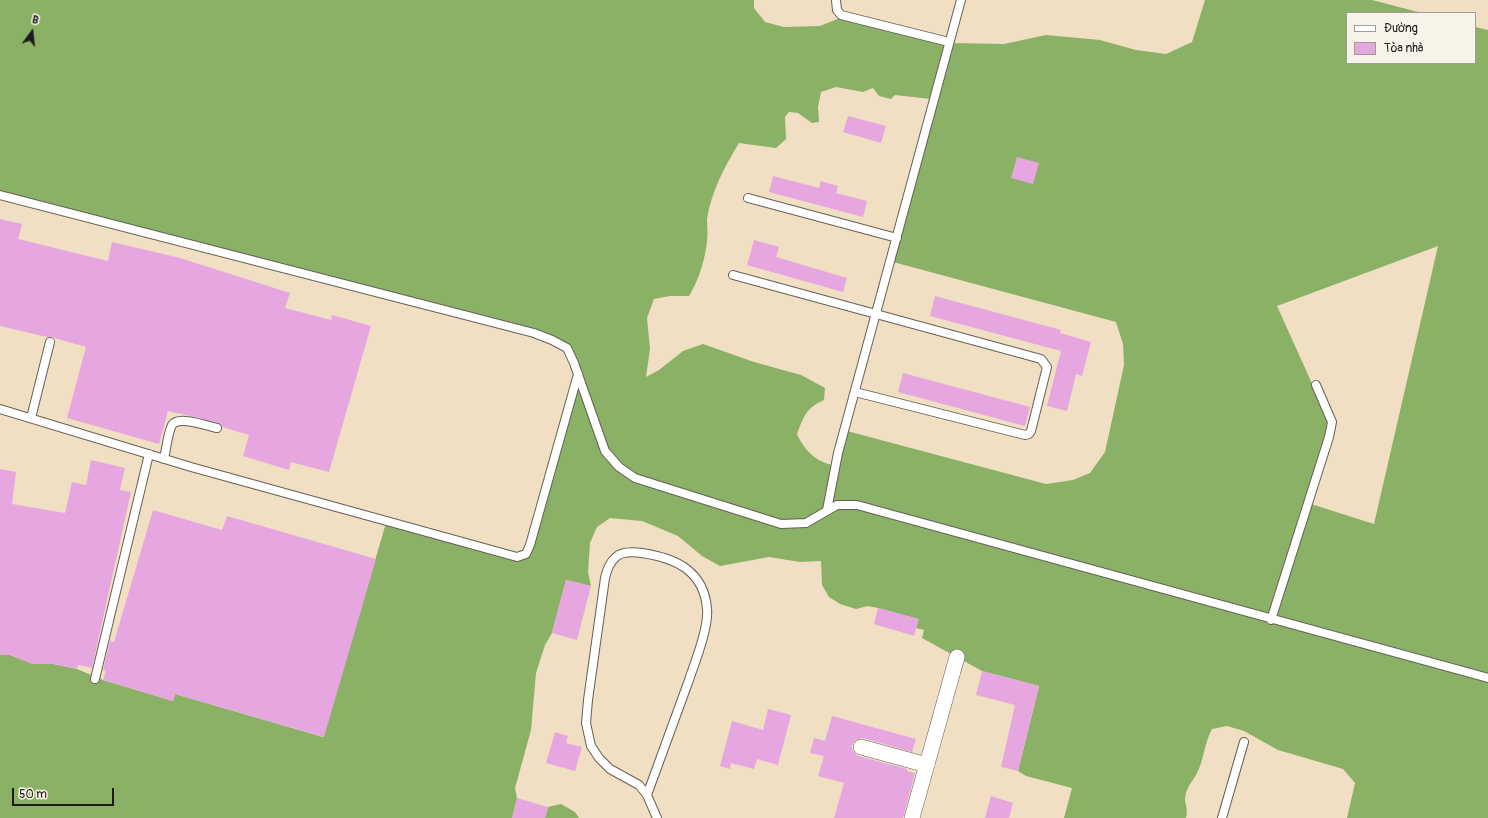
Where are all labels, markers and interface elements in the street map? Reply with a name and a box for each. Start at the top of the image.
north arrow [12,12,52,52]
legend [1346,12,1476,64]
text: B [31,13,40,27]
text: Đường [1384,21,1418,36]
text: Tòa nhà [1384,41,1423,56]
scale bar [14,780,116,806]
text: 50 m [19,787,47,802]

